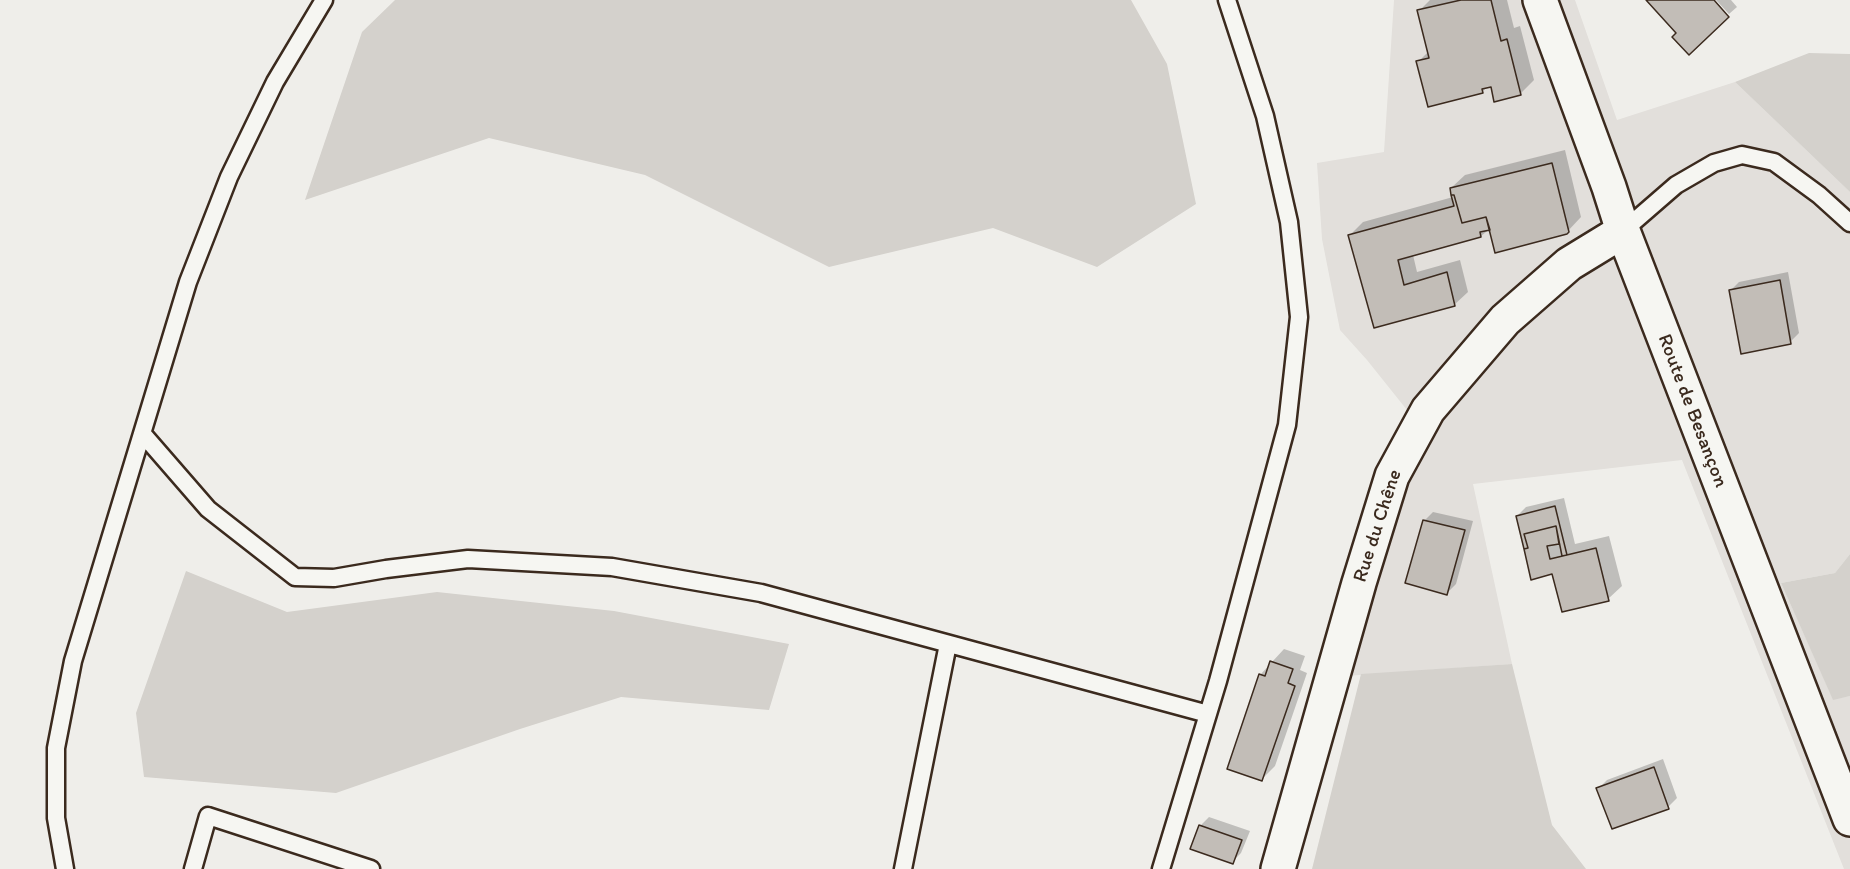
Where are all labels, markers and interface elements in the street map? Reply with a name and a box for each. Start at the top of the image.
street label: Route de Besançon [1652,331,1732,491]
street label: Rue du Chêne [1348,467,1408,585]

